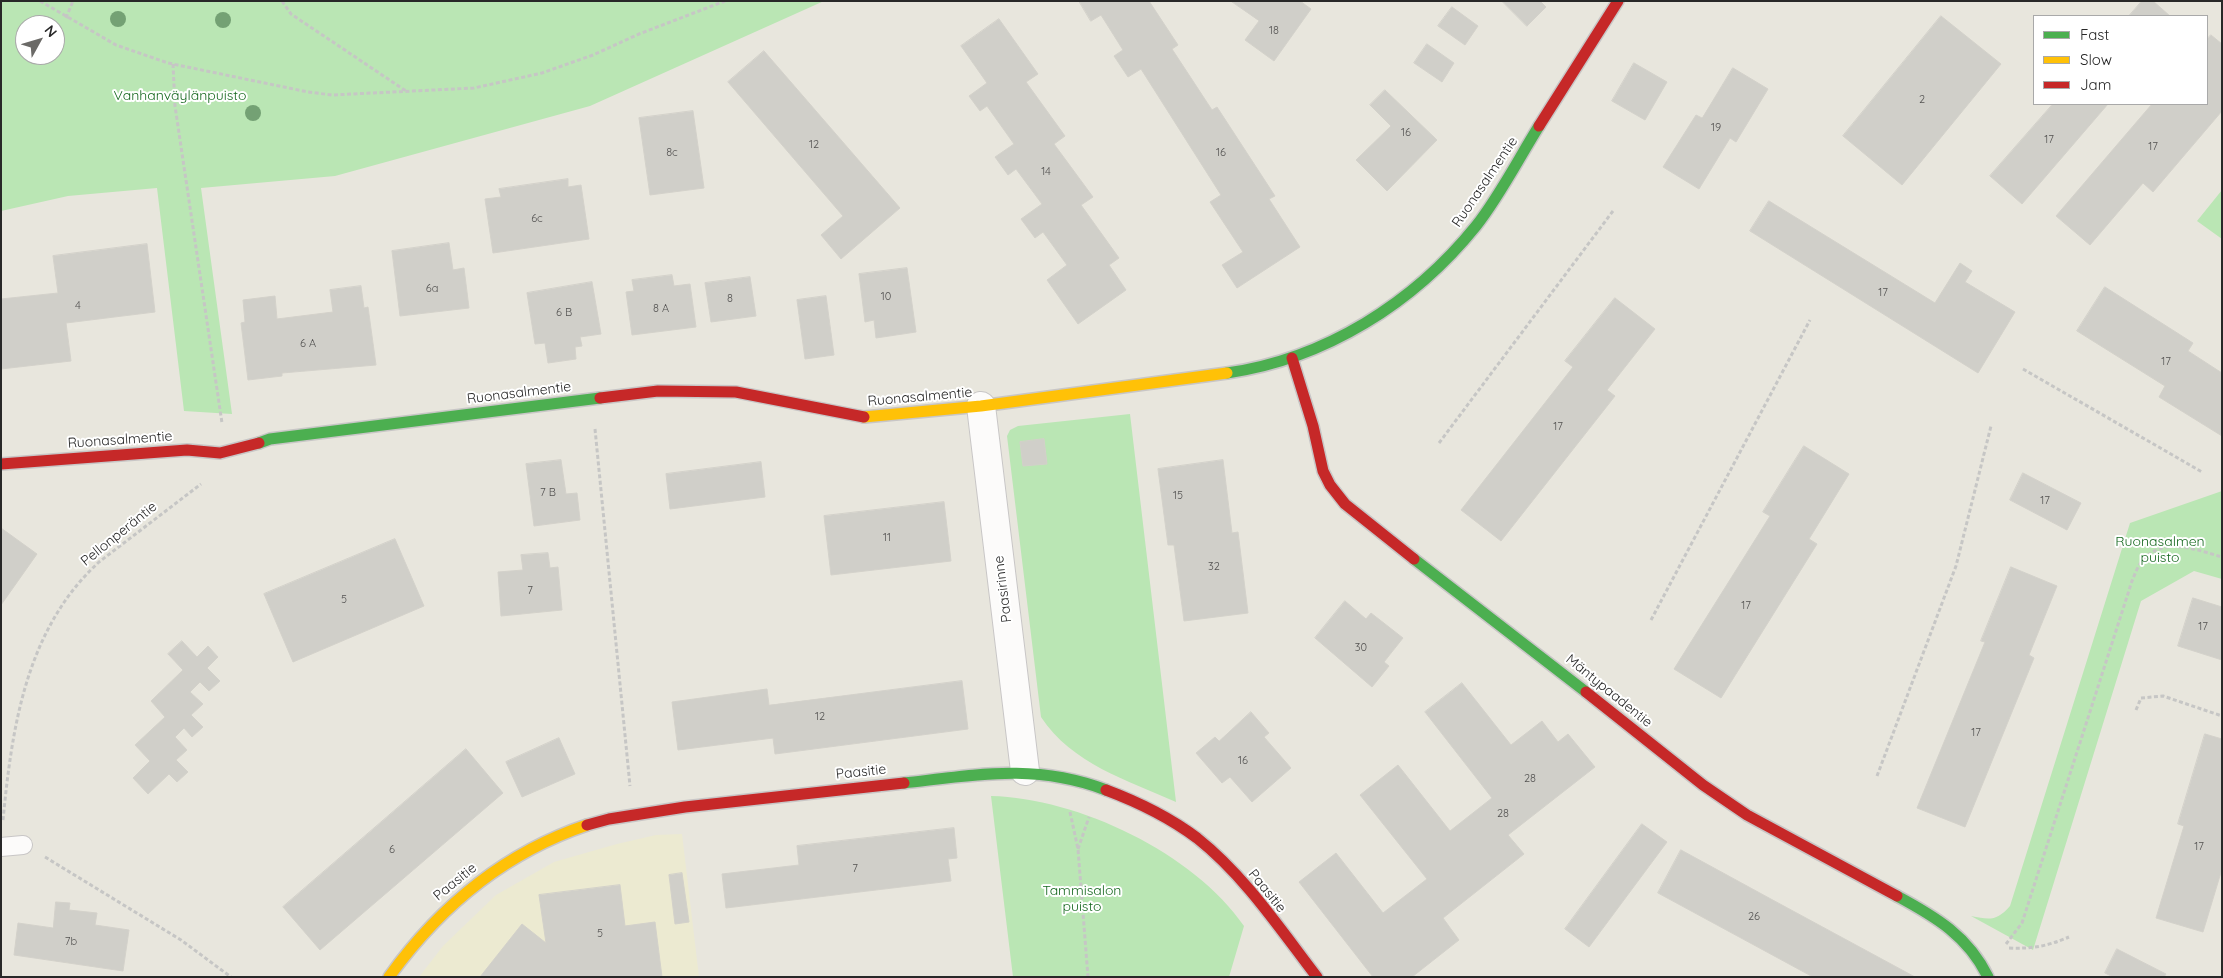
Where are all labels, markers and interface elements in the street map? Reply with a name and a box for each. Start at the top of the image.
north arrow [15,15,65,65]
legend [2033,15,2208,105]
text: N [41,22,61,41]
house number: 18 [1269,24,1279,38]
text: Fast [2080,25,2109,44]
text: Slow [2080,50,2112,69]
text: Jam [2080,75,2111,94]
park label: Vanhanväylänpuisto [114,88,246,104]
house number: 2 [1919,93,1925,107]
house number: 19 [1711,121,1721,135]
house number: 16 [1401,126,1411,140]
house number: 17 [2044,133,2054,147]
street label: Ruonasalmentie [1449,134,1521,230]
house number: 12 [809,138,819,152]
house number: 17 [2148,140,2158,154]
house number: 8c [666,146,678,160]
house number: 16 [1216,146,1226,160]
house number: 14 [1041,165,1051,179]
house number: 6c [531,212,543,226]
house number: 6a [426,282,438,296]
house number: 17 [1878,286,1888,300]
house number: 10 [881,290,891,304]
house number: 8 [727,292,733,306]
house number: 4 [75,299,81,313]
house number: 8 A [653,302,669,316]
house number: 6 B [556,306,572,320]
house number: 6 A [300,337,316,351]
house number: 17 [2161,355,2171,369]
street label: Ruonasalmentie [466,378,572,408]
street label: Ruonasalmentie [867,384,973,410]
house number: 17 [1553,420,1563,434]
street label: Ruonasalmentie [67,428,173,452]
house number: 7 B [540,486,556,500]
house number: 15 [1173,489,1183,503]
house number: 17 [2040,494,2050,508]
street label: Pellonperäntie [78,498,160,570]
house number: 11 [883,531,891,545]
park label: Ruonasalmen puisto [2115,534,2205,566]
street label: Paasirinne [991,555,1015,623]
house number: 32 [1208,560,1220,574]
house number: 7 [527,584,533,598]
house number: 5 [341,593,347,607]
house number: 17 [1741,599,1751,613]
house number: 17 [2198,620,2208,634]
house number: 30 [1355,641,1367,655]
street label: Mäntypaadentie [1562,651,1656,731]
house number: 12 [815,710,825,724]
house number: 17 [1971,726,1981,740]
house number: 16 [1238,754,1248,768]
street label: Paasitie [835,761,887,783]
house number: 28 [1524,772,1536,786]
house number: 28 [1497,807,1509,821]
house number: 17 [2194,840,2204,854]
house number: 6 [389,843,395,857]
street label: Paasitie [430,860,480,904]
house number: 7 [852,862,858,876]
street label: Paasitie [1245,866,1289,916]
park label: Tammisalon puisto [1043,883,1121,916]
house number: 26 [1748,910,1760,924]
house number: 5 [597,927,603,941]
house number: 7b [65,935,77,949]

